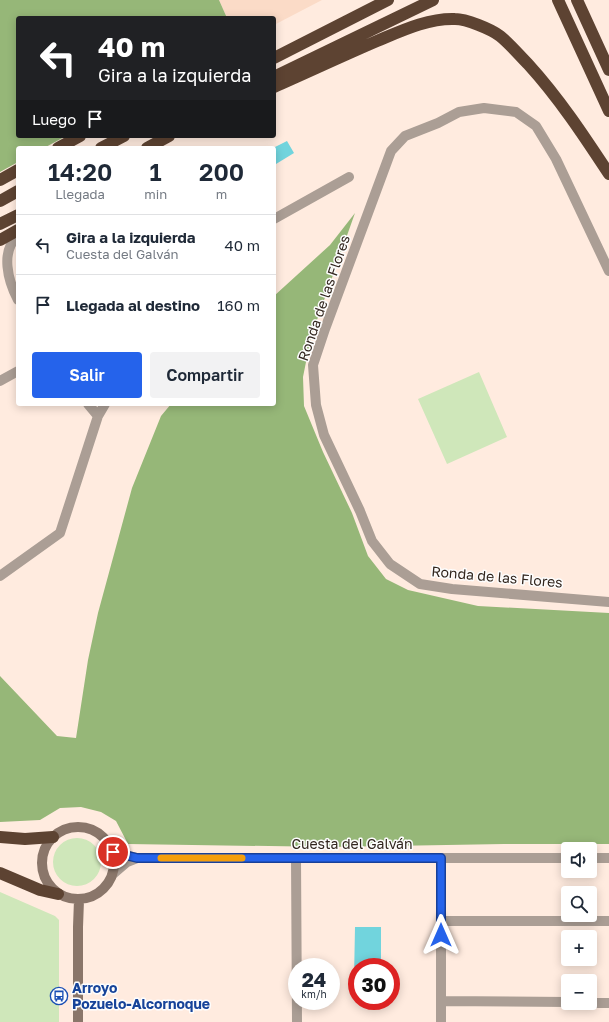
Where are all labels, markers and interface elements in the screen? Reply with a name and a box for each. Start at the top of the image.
text: 40 m [98,30,165,63]
icon: left [32,32,84,84]
text: Gira a la izquierda [98,64,251,86]
icon: arrive [84,108,106,130]
text: Luego [32,110,76,128]
text: 14:20 [48,157,112,186]
text: 1 [150,157,162,186]
text: 200 [199,157,244,186]
text: Llegada [55,186,105,202]
text: min [144,186,167,202]
text: m [216,186,227,202]
text: Gira a la izquierda [66,228,196,246]
street label: Ronda de las Flores [294,233,353,363]
icon: left [32,234,54,256]
text: 40 m [225,236,260,254]
text: Cuesta del Galván [66,246,179,262]
icon: arrive [32,294,54,316]
text: Llegada al destino [66,296,200,314]
text: 160 m [217,296,260,314]
button: Salir [32,352,142,398]
button: Compartir [150,352,260,398]
street label: Ronda de las Flores [431,562,563,591]
pin [96,835,130,869]
street label: Cuesta del Galván [291,835,413,852]
icon: arrive [102,841,124,863]
map controls [561,842,597,1010]
button: sound [561,842,597,878]
button: search [561,886,597,922]
position arrow [420,914,462,956]
button: + [561,930,597,966]
speed limit sign: 30 [348,958,400,1010]
text: 24 [302,967,326,991]
button: − [561,974,597,1010]
place label: Arroyo Pozuelo-Alcornoque [72,979,210,1012]
bus stop icon: Arroyo Pozuelo-Alcornoque [49,986,69,1006]
text: km/h [301,988,327,1000]

